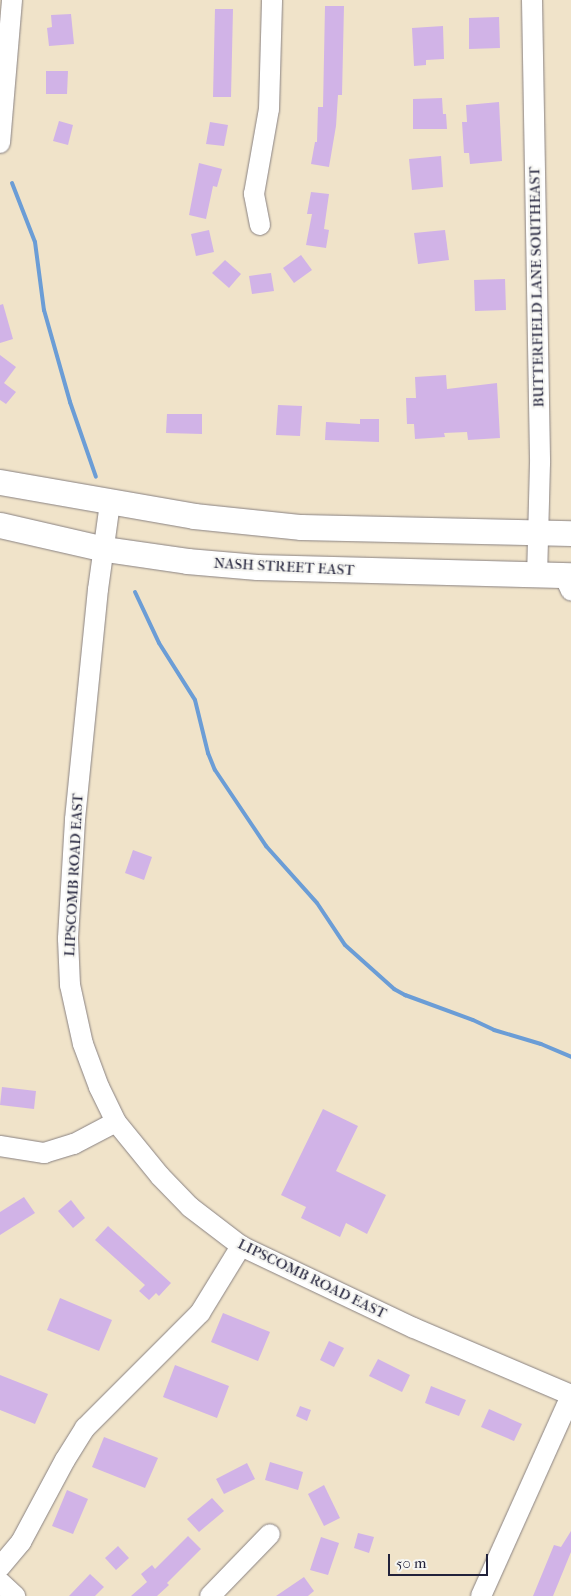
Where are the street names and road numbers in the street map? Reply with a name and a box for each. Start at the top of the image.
street label: BUTTERFIELD LANE SOUTHEAST [526,166,548,408]
street label: NASH STREET EAST [213,554,355,580]
street label: LIPSCOMB ROAD EAST [61,793,87,957]
street label: LIPSCOMB ROAD EAST [235,1235,389,1323]

